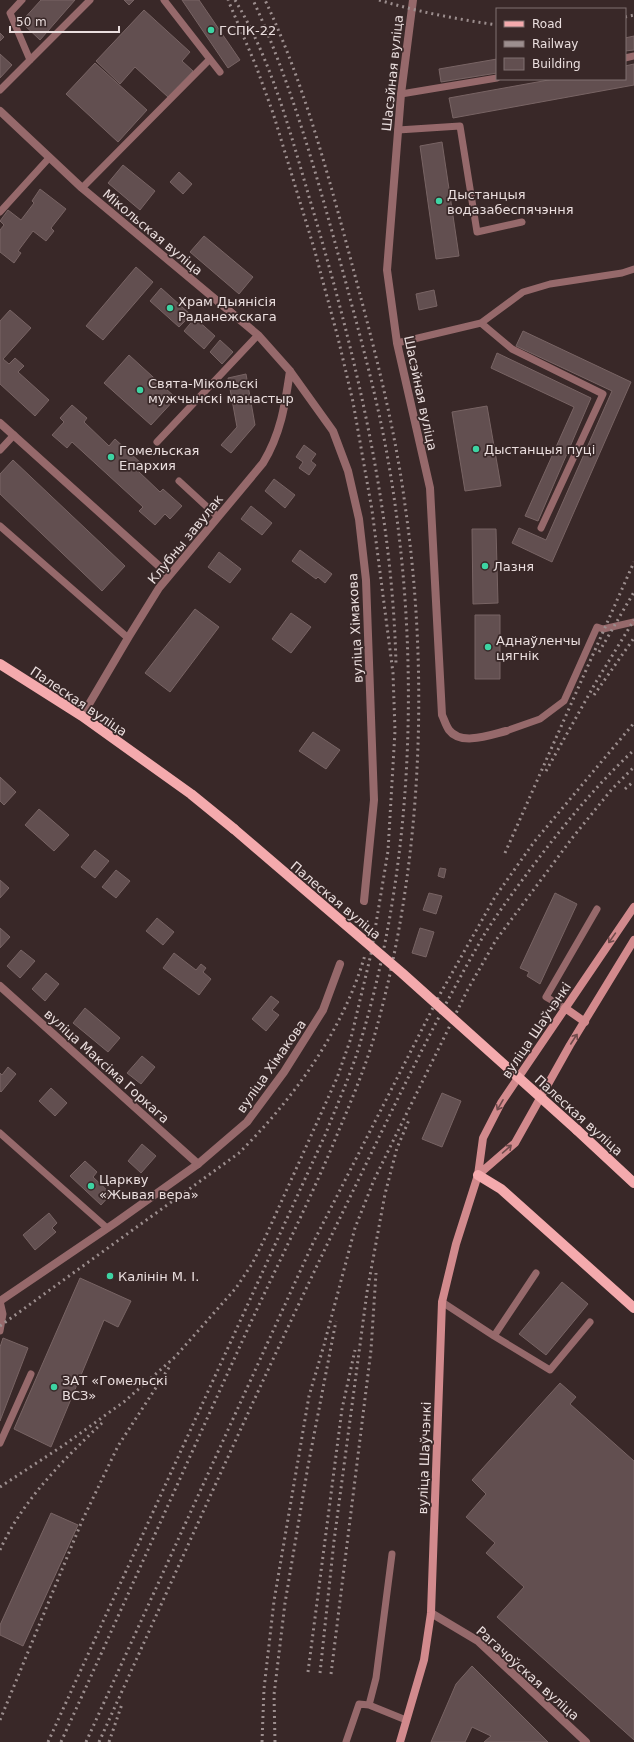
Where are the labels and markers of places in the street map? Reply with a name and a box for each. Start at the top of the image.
place label: ГСПК-22 [219,23,276,38]
marker: ГСПК-22 [206,25,216,35]
place label: Дыстанцыя водазабеспячэння [447,187,574,217]
marker: Дыстанцыя водазабеспячэння [434,196,444,206]
place label: Храм Дыянісія Раданежскага [178,294,277,324]
marker: Храм Дыянісія Раданежскага [165,303,175,313]
place label: Свята-Мікольскі мужчынскі манастыр [148,376,294,406]
marker: Свята-Мікольскі мужчынскі манастыр [135,385,145,395]
place label: Дыстанцыя пуці [484,442,595,457]
place label: Гомельская Епархия [119,443,199,473]
marker: Дыстанцыя пуці [471,444,481,454]
marker: Гомельская Епархия [106,452,116,462]
place label: Лазня [493,559,534,574]
marker: Лазня [480,561,490,571]
place label: Аднаўленчы цягнік [496,633,581,663]
marker: Аднаўленчы цягнік [483,642,493,652]
place label: Царкву «Жывая вера» [99,1172,199,1202]
marker: Царкву «Жывая вера» [86,1181,96,1191]
place label: Калінін М. І. [118,1269,199,1284]
marker: Калінін М. І. [105,1271,115,1281]
place label: ЗАТ «Гомельскі ВСЗ» [62,1373,168,1403]
marker: ЗАТ «Гомельскі ВСЗ» [49,1382,59,1392]

